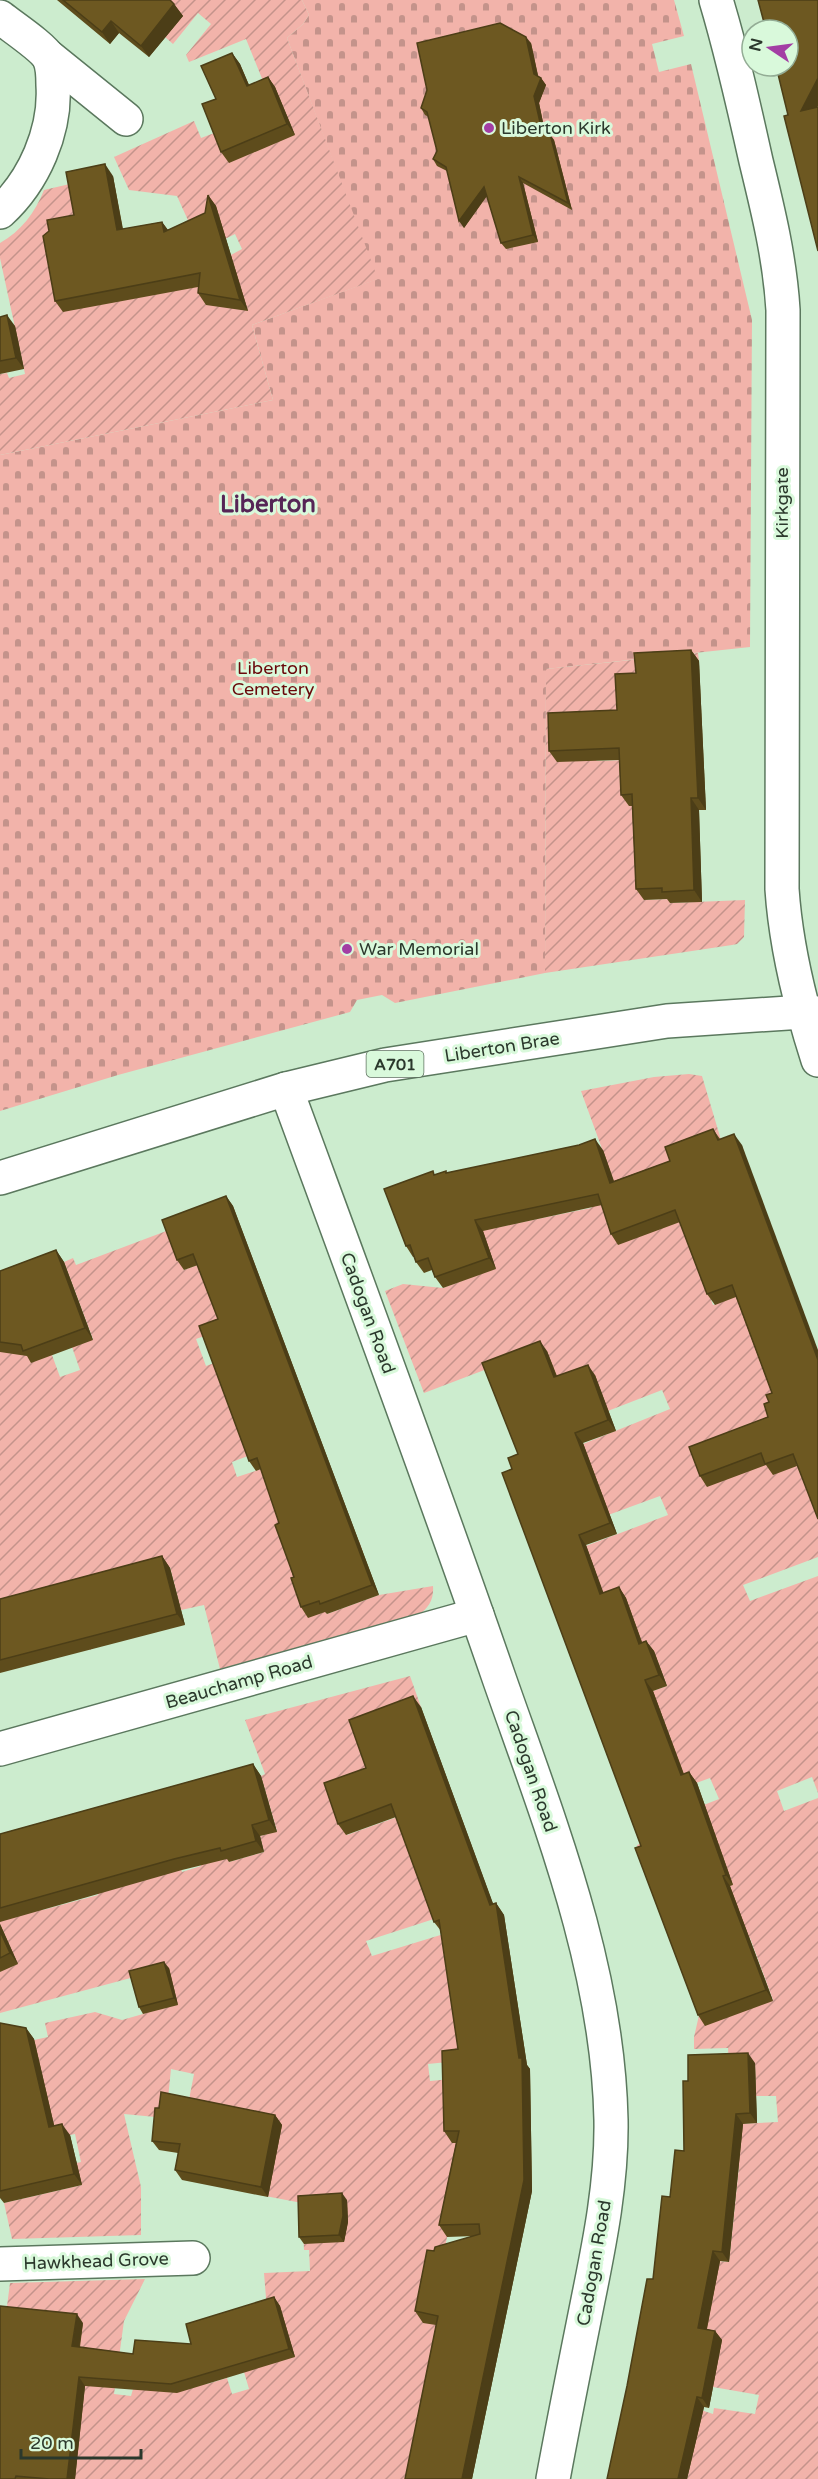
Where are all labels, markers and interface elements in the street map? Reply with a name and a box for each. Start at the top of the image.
north arrow [740,18,800,78]
text: N [745,36,768,53]
place label: Liberton Kirk [501,117,611,139]
marker: Liberton Kirk [482,121,496,135]
street label: Kirkgate [771,467,793,539]
district label: Liberton [220,490,316,519]
park label: Liberton Cemetery [232,657,315,700]
place label: War Memorial [359,938,479,960]
marker: War Memorial [340,942,354,956]
street label: Liberton Brae [443,1027,561,1067]
road number: A701 [366,1051,424,1077]
street label: Cadogan Road [336,1249,400,1377]
street label: Beauchamp Road [163,1650,315,1714]
street label: Cadogan Road [500,1707,562,1835]
street label: Cadogan Road [572,2198,616,2328]
street label: Hawkhead Grove [23,2247,169,2275]
scale bar [21,2422,141,2460]
text: 20 m [30,2432,74,2454]

